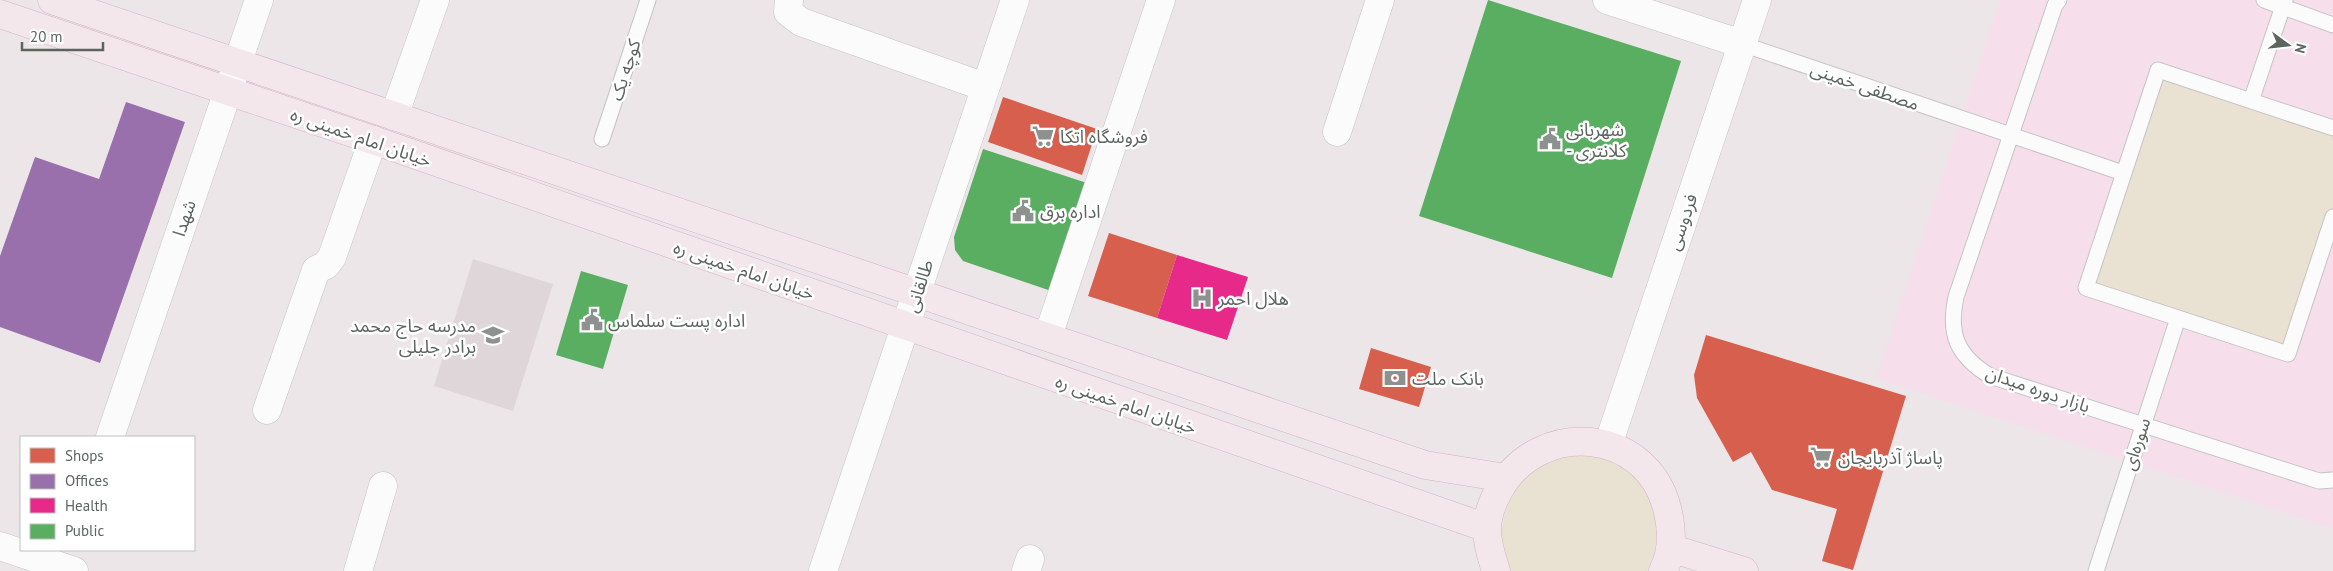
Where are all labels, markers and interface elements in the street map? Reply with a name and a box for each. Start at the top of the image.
scale bar [22,20,104,52]
north arrow [2263,20,2313,70]
text: 20 m [30,27,63,46]
street label: کوچه یک [604,36,646,104]
text: N [2291,42,2310,55]
street label: مصطفی خمینی [1808,57,1922,115]
street label: خیابان امام خمینی ره [287,102,434,175]
place label: شهربانی - کلانتری [1566,118,1627,162]
supermarket icon: فروشگاه اتکا [1030,123,1056,149]
place label: فروشگاه اتکا [1060,125,1148,148]
public building icon: شهربانی - کلانتری [1537,126,1563,152]
street label: فردوسی [1662,191,1702,253]
street label: شهدا [167,197,201,239]
public building icon: اداره برق [1010,198,1036,224]
place label: اداره برق [1040,200,1101,223]
street label: خیابان امام خمینی ره [670,235,817,308]
street label: طالقانی [900,257,938,315]
hospital icon: هلال احمر [1189,285,1215,311]
place label: هلال احمر [1217,287,1289,310]
public building icon: اداره پست سلماس [579,307,605,333]
place label: اداره پست سلماس [608,309,745,332]
place label: مدرسه حاج محمد برادر جلیلی [350,314,476,358]
school or university icon: مدرسه حاج محمد برادر جلیلی [480,322,506,348]
street label: بازار دوره میدان [1983,360,2093,418]
bank icon: بانک ملت [1382,365,1408,391]
place label: بانک ملت [1412,367,1484,390]
street label: خیابان امام خمینی ره [1052,369,1199,442]
street label: سوره‌ای [2117,415,2155,473]
legend [20,436,195,551]
supermarket icon: پاساژ آذربایجان [1808,444,1834,470]
text: Shops [65,446,104,465]
place label: پاساژ آذربایجان [1838,446,1943,469]
text: Offices [65,471,109,490]
text: Health [65,496,108,515]
text: Public [65,521,104,540]

